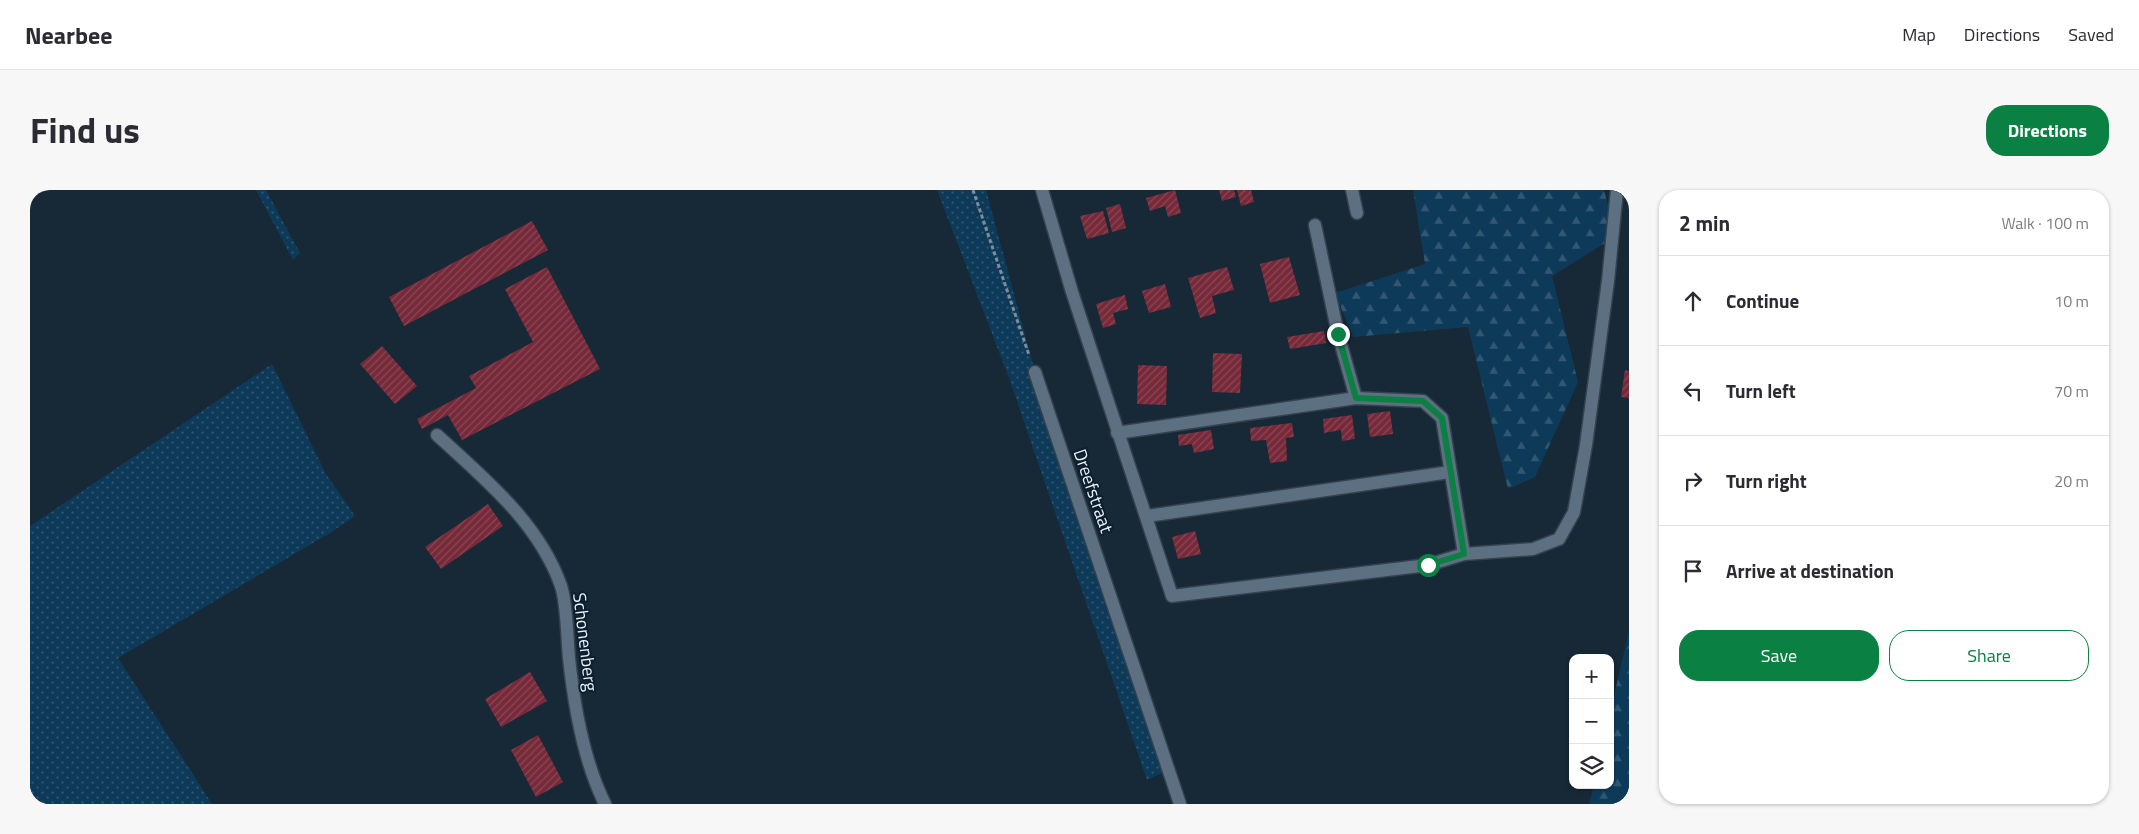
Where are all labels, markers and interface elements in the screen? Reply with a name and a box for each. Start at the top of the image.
text: Nearbee [25,17,112,53]
text: Map [1902,21,1936,48]
text: Directions [1964,21,2040,48]
text: Saved [2068,21,2114,48]
text: Find us [30,103,140,157]
button: Directions [1986,105,2109,156]
text: 2 min [1679,207,1730,239]
text: Walk · 100 m [2001,211,2089,235]
text: Continue [1726,286,1799,315]
icon: ahead [1679,287,1707,315]
text: 10 m [2054,289,2089,313]
route end [1327,323,1350,346]
text: Turn left [1726,376,1796,405]
icon: left [1679,377,1707,405]
text: 70 m [2054,379,2089,403]
street label: Dreefstraat [1067,445,1121,537]
text: Turn right [1726,466,1807,495]
icon: right [1679,467,1707,495]
text: 20 m [2054,469,2089,493]
route start [1417,554,1440,577]
text: Arrive at destination [1726,556,1894,585]
icon: arrive [1679,557,1707,585]
street label: Schonenberg [566,591,605,693]
button: Save [1679,630,1879,681]
button: Share [1889,630,2089,681]
map controls [1569,654,1614,789]
button: + [1569,654,1614,699]
button: − [1569,699,1614,744]
button: layers [1569,744,1614,789]

